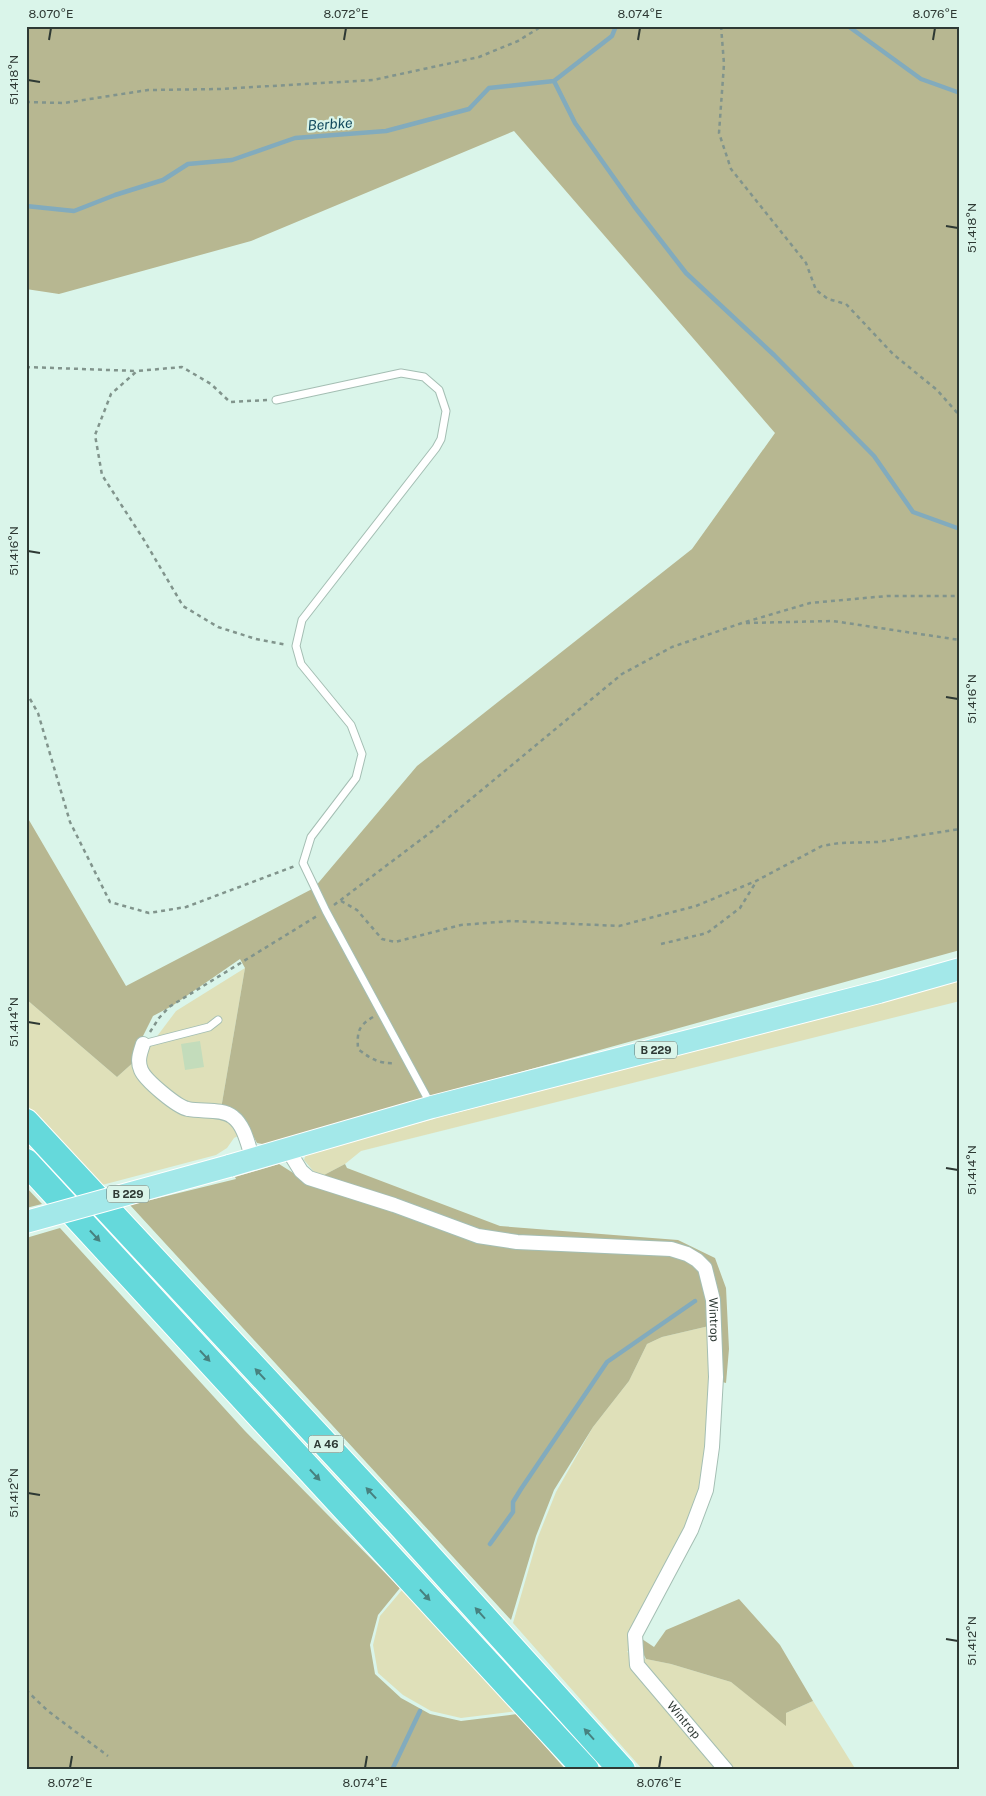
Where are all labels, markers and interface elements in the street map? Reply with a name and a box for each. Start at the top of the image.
text: 8.070°E [29,7,73,21]
text: 8.072°E [323,7,369,21]
text: 8.074°E [617,7,663,21]
text: 8.076°E [912,7,958,21]
text: 51.418°N [7,55,21,105]
water label: Berbke [307,114,353,134]
text: 51.418°N [965,203,979,253]
text: 51.416°N [7,526,21,576]
text: 51.416°N [965,674,979,724]
text: 51.414°N [7,997,21,1047]
road number: B 229 [635,1042,677,1058]
text: 51.414°N [965,1145,979,1195]
road number: B 229 [107,1186,149,1202]
one-way arrow [89,1230,101,1242]
street label: Wintrop [706,1297,722,1342]
one-way arrow [199,1349,211,1361]
one-way arrow [254,1368,266,1380]
road number: A 46 [308,1436,344,1452]
text: 51.412°N [7,1468,21,1518]
one-way arrow [309,1469,321,1481]
one-way arrow [365,1487,377,1499]
one-way arrow [419,1588,431,1600]
one-way arrow [474,1608,486,1620]
text: 51.412°N [965,1616,979,1666]
street label: Wintrop [664,1699,703,1742]
one-way arrow [584,1727,595,1740]
text: 8.072°E [47,1776,93,1790]
text: 8.074°E [342,1776,388,1790]
text: 8.076°E [636,1776,682,1790]

